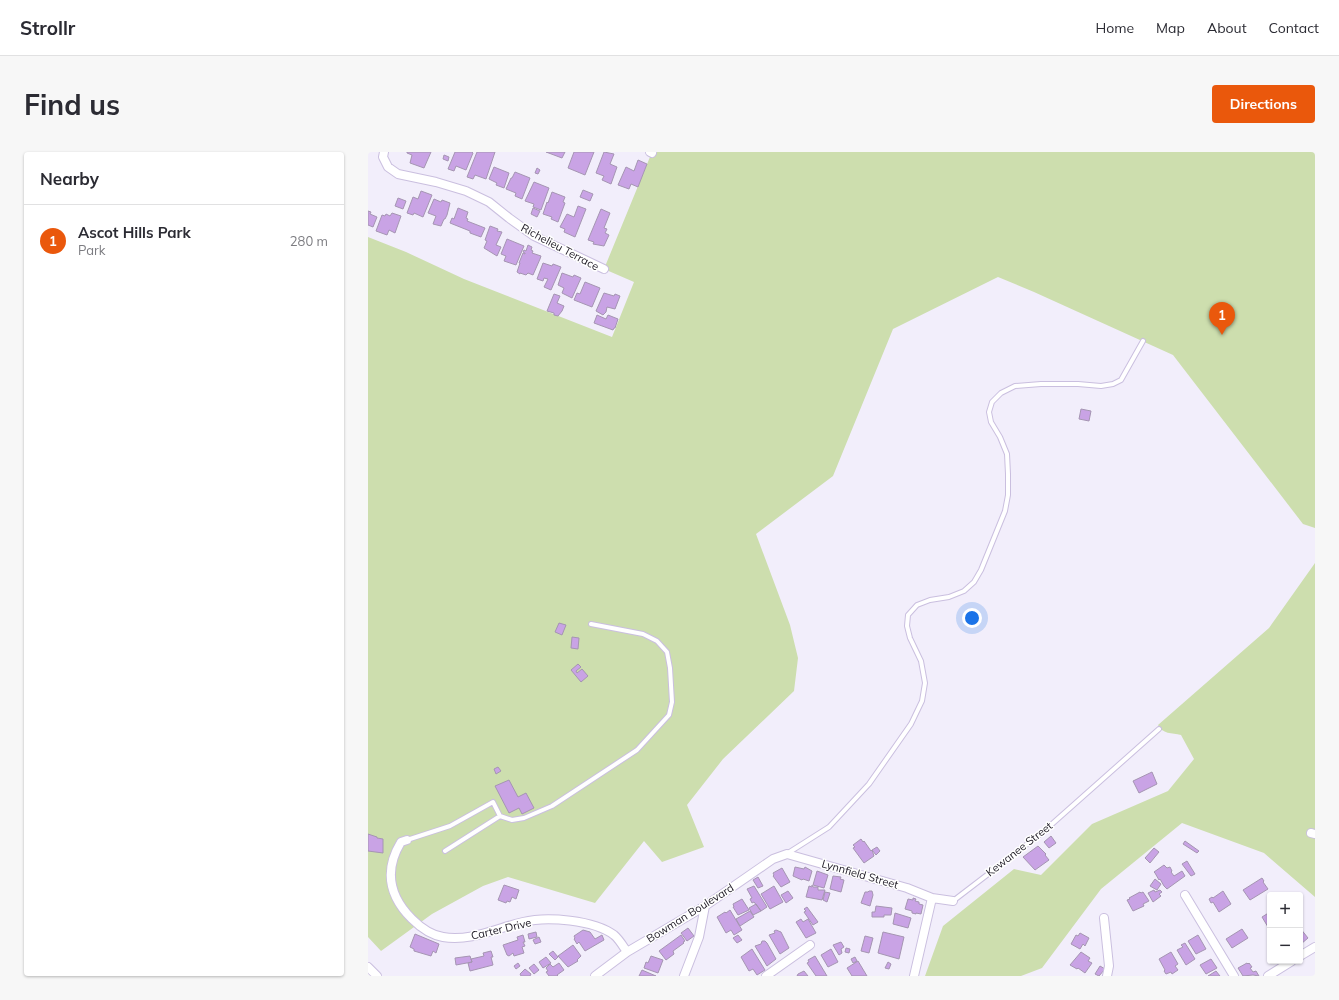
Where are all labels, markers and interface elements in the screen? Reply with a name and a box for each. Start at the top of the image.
text: Strollr [20,16,75,40]
text: Home [1095,19,1134,37]
text: Map [1156,19,1185,37]
text: About [1207,19,1247,37]
text: Contact [1269,19,1319,37]
button: Directions [1212,85,1315,123]
text: Find us [24,87,120,122]
text: Nearby [40,168,99,189]
street label: Richelieu Terrace [519,221,601,273]
text: Ascot Hills Park [78,223,191,242]
text: 1 [49,233,57,249]
text: 280 m [290,233,328,249]
text: Park [78,242,105,258]
pin: 1 [1209,302,1235,335]
your location [962,608,982,628]
street label: Kewanee Street [983,819,1055,879]
street label: Lynnfield Street [820,856,900,892]
street label: Bowman Boulevard [644,880,736,946]
map controls [1267,892,1303,964]
button: + [1267,892,1303,928]
street label: Carter Drive [469,915,533,943]
button: − [1267,928,1303,964]

